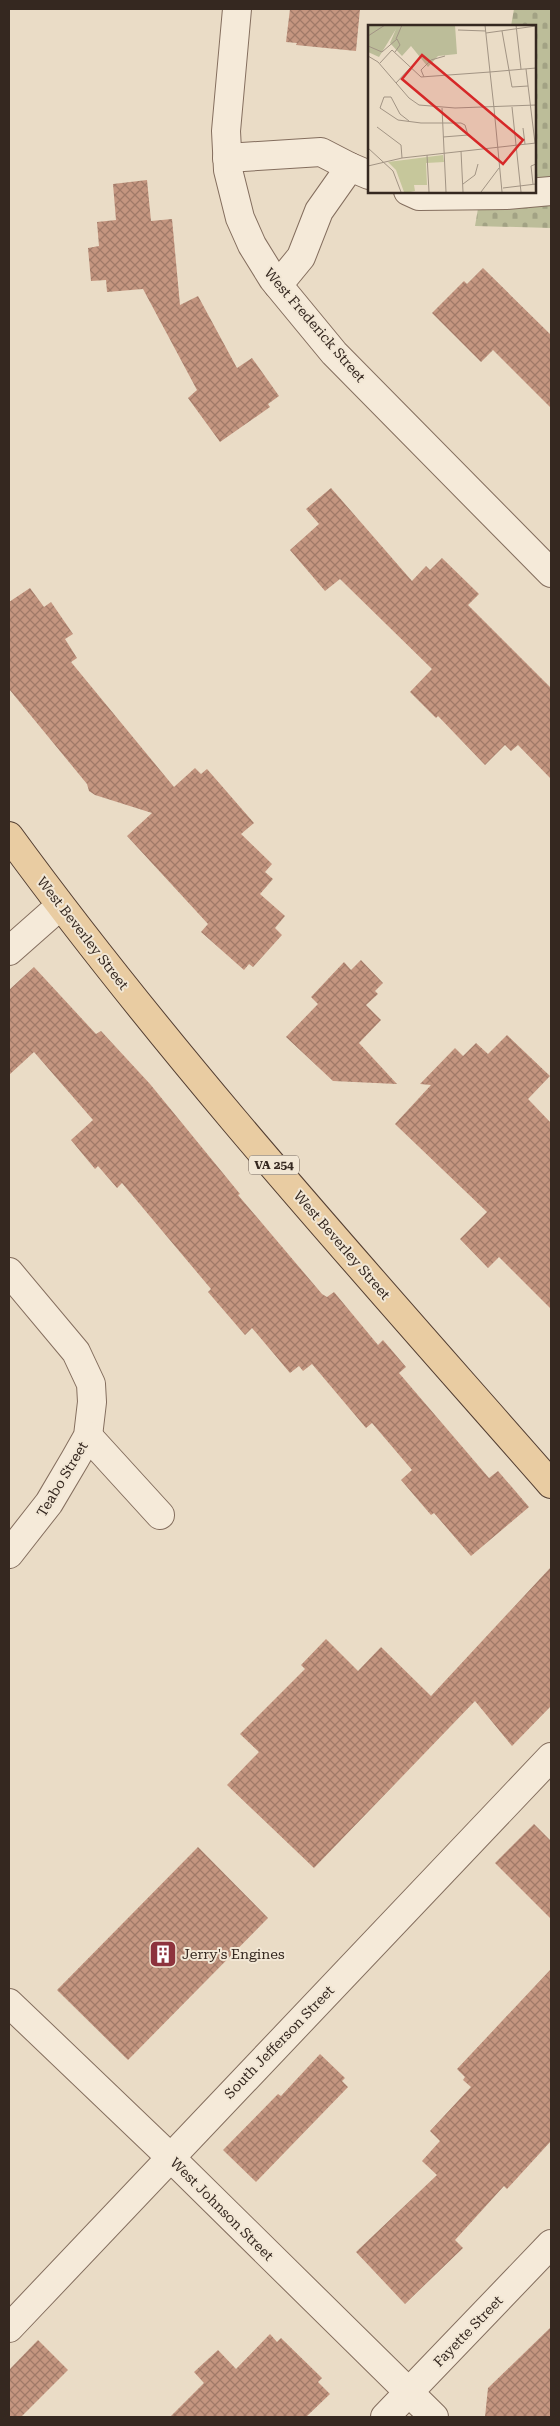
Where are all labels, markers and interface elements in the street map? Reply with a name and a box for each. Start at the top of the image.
inset map [368,25,535,192]
street label: West Frederick Street [261,265,369,385]
street label: West Beverley Street [34,873,132,993]
road number: VA 254 [249,1156,299,1174]
street label: West Beverley Street [290,1187,394,1303]
street label: Teabo Street [33,1438,91,1520]
building icon: Jerry's Engines [148,1939,178,1969]
place label: Jerry's Engines [182,1946,285,1962]
street label: South Jefferson Street [221,1982,337,2102]
street label: West Johnson Street [167,2154,277,2264]
street label: Fayette Street [430,2292,506,2370]

